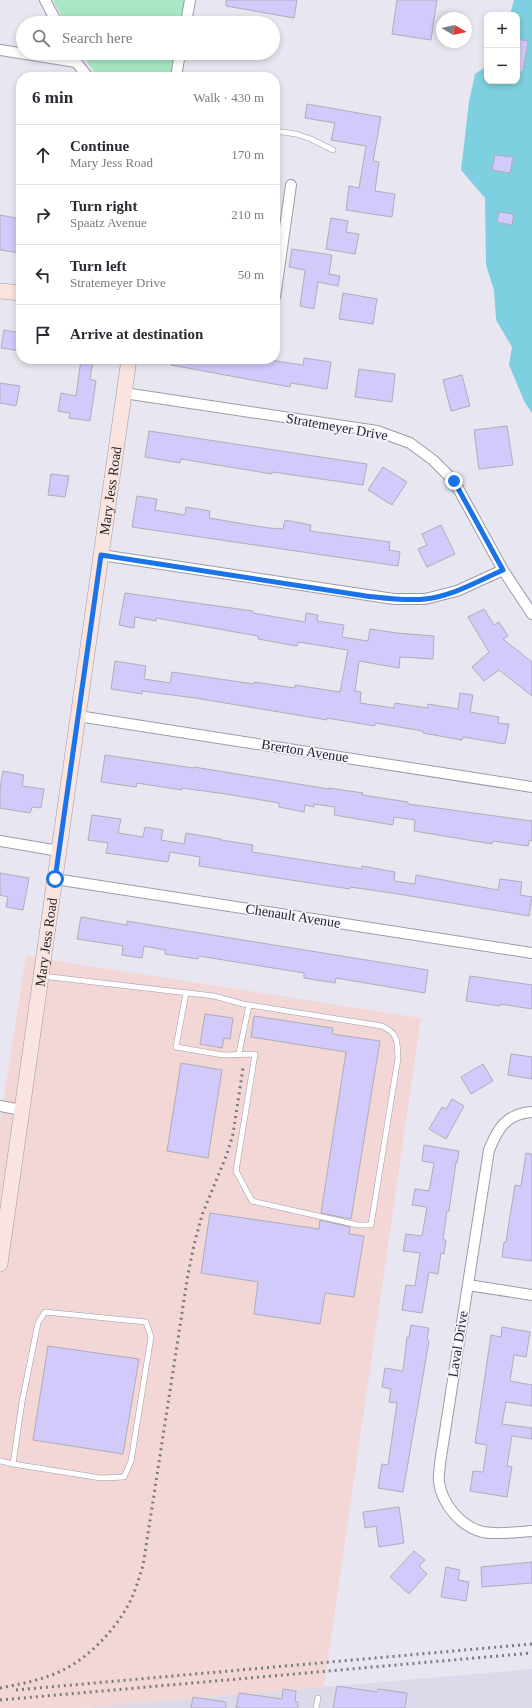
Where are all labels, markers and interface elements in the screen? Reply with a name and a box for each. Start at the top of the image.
north arrow [436,12,472,48]
map controls [484,12,520,84]
button: + [484,12,520,48]
search box [16,16,280,60]
icon: search [30,27,52,49]
text: Search here [62,30,132,46]
button: − [484,48,520,84]
text: 6 min [32,88,73,107]
text: Walk · 430 m [193,90,264,105]
text: Continue [70,138,129,154]
icon: ahead [32,144,54,166]
text: 170 m [231,147,264,162]
text: Mary Jess Road [70,155,153,170]
text: Turn right [70,198,137,214]
icon: right [32,204,54,226]
text: 210 m [231,207,264,222]
text: Spaatz Avenue [70,215,147,230]
text: Turn left [70,258,127,274]
icon: left [32,264,54,286]
text: 50 m [238,267,264,282]
text: Stratemeyer Drive [70,275,166,290]
icon: arrive [32,324,54,346]
text: Arrive at destination [70,326,203,342]
street label: Stratemeyer Drive [285,411,389,443]
street label: Mary Jess Road [96,445,124,536]
route end [445,472,463,490]
street label: Brerton Avenue [260,737,350,765]
route start [46,870,64,888]
street label: Mary Jess Road [32,897,60,988]
street label: Chenault Avenue [245,901,341,931]
street label: Laval Drive [445,1310,471,1378]

